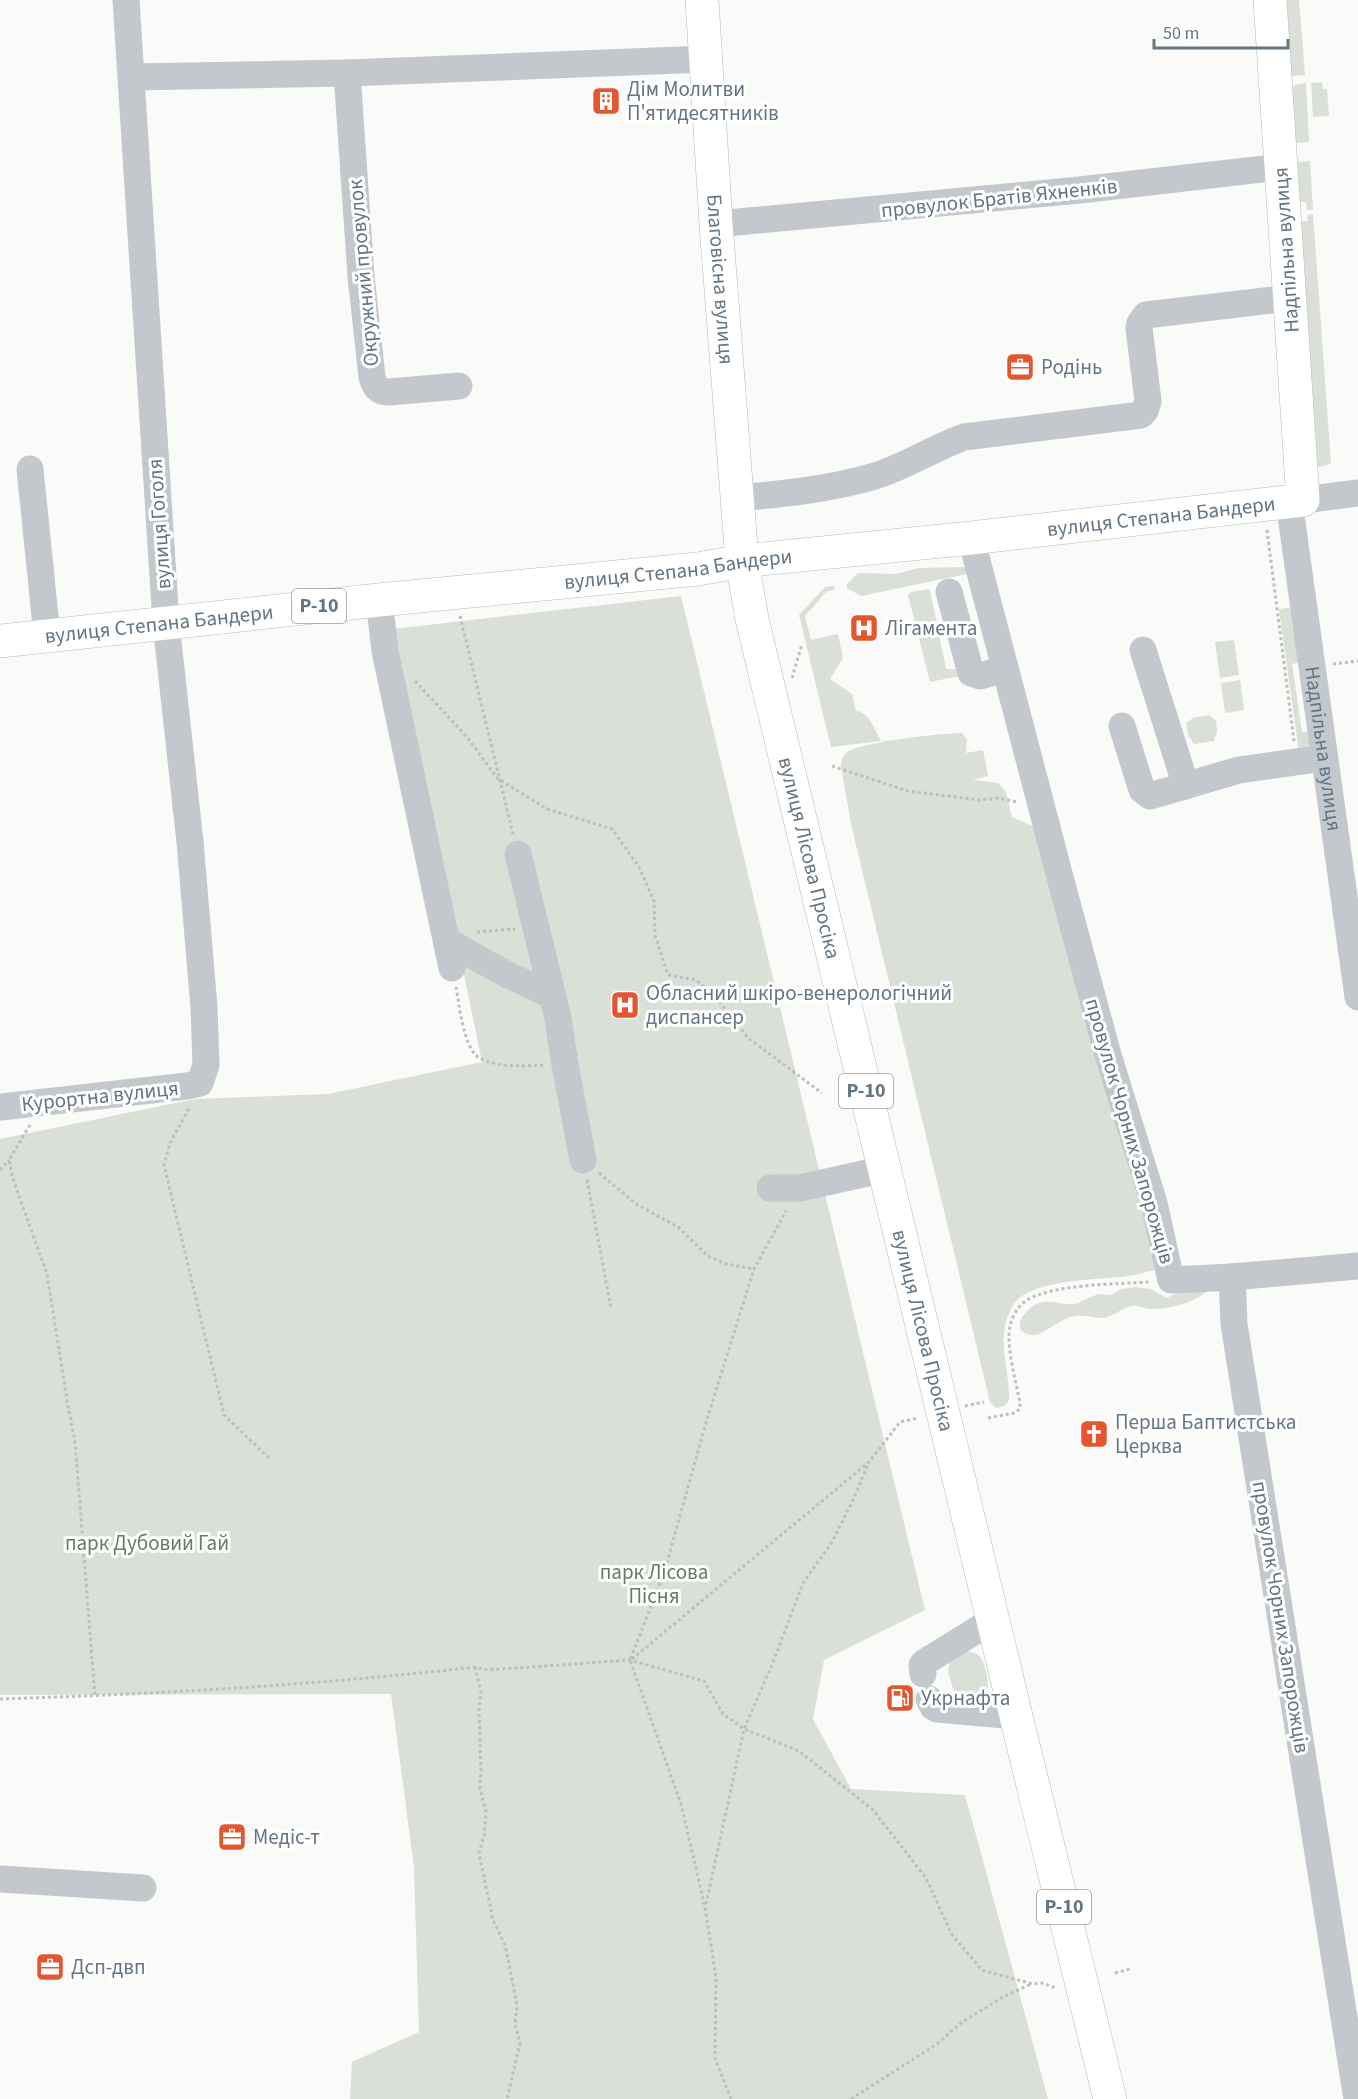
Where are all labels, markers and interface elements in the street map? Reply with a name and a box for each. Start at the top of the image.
scale bar [1154,12,1288,50]
text: 50 m [1163,21,1199,46]
place label: Дім Молитви П'ятидесятників [627,74,779,128]
building icon: Дім Молитви П'ятидесятників [590,85,622,117]
street label: Надпільна вулиця [1265,166,1307,334]
street label: провулок Братів Яхненків [879,171,1119,225]
street label: Окружний провулок [340,178,386,368]
street label: Благовісна вулиця [699,193,742,366]
office icon: Родінь [1004,351,1036,383]
place label: Родінь [1041,352,1102,382]
street label: вулиця Гоголя [139,458,179,590]
street label: вулиця Степана Бандери [1045,488,1277,544]
street label: вулиця Степана Бандери [563,541,794,597]
road number: Р-10 [292,589,346,623]
street label: вулиця Степана Бандери [43,597,275,651]
hospital icon: Лігамента [848,612,880,644]
place label: Лігамента [885,613,977,643]
street label: Надпільна вулиця [1297,664,1350,833]
street label: вулиця Лісова Просіка [771,754,848,962]
place label: Обласний шкіро-венерологічний диспансер [646,978,952,1032]
hospital icon: Обласний шкіро-венерологічний диспансер [609,989,641,1021]
street label: провулок Чорних Запорожців [1078,995,1182,1267]
street label: Курортна вулиця [20,1073,180,1119]
road number: Р-10 [839,1074,893,1108]
street label: вулиця Лісова Просіка [884,1226,962,1434]
place label: Перша Баптистська Церква [1115,1407,1296,1461]
church icon: Перша Баптистська Церква [1078,1418,1110,1450]
street label: провулок Чорних Запорожців [1245,1479,1317,1755]
park label: парк Дубовий Гай [65,1528,229,1558]
park label: парк Лісова Пісня [600,1557,708,1611]
fuel station icon: Укрнафта [884,1682,916,1714]
place label: Укрнафта [921,1683,1010,1713]
office icon: Медіс-т [216,1821,248,1853]
place label: Медіс-т [253,1822,320,1852]
road number: Р-10 [1037,1890,1091,1924]
office icon: Дсп-двп [34,1951,66,1983]
place label: Дсп-двп [71,1952,146,1982]

